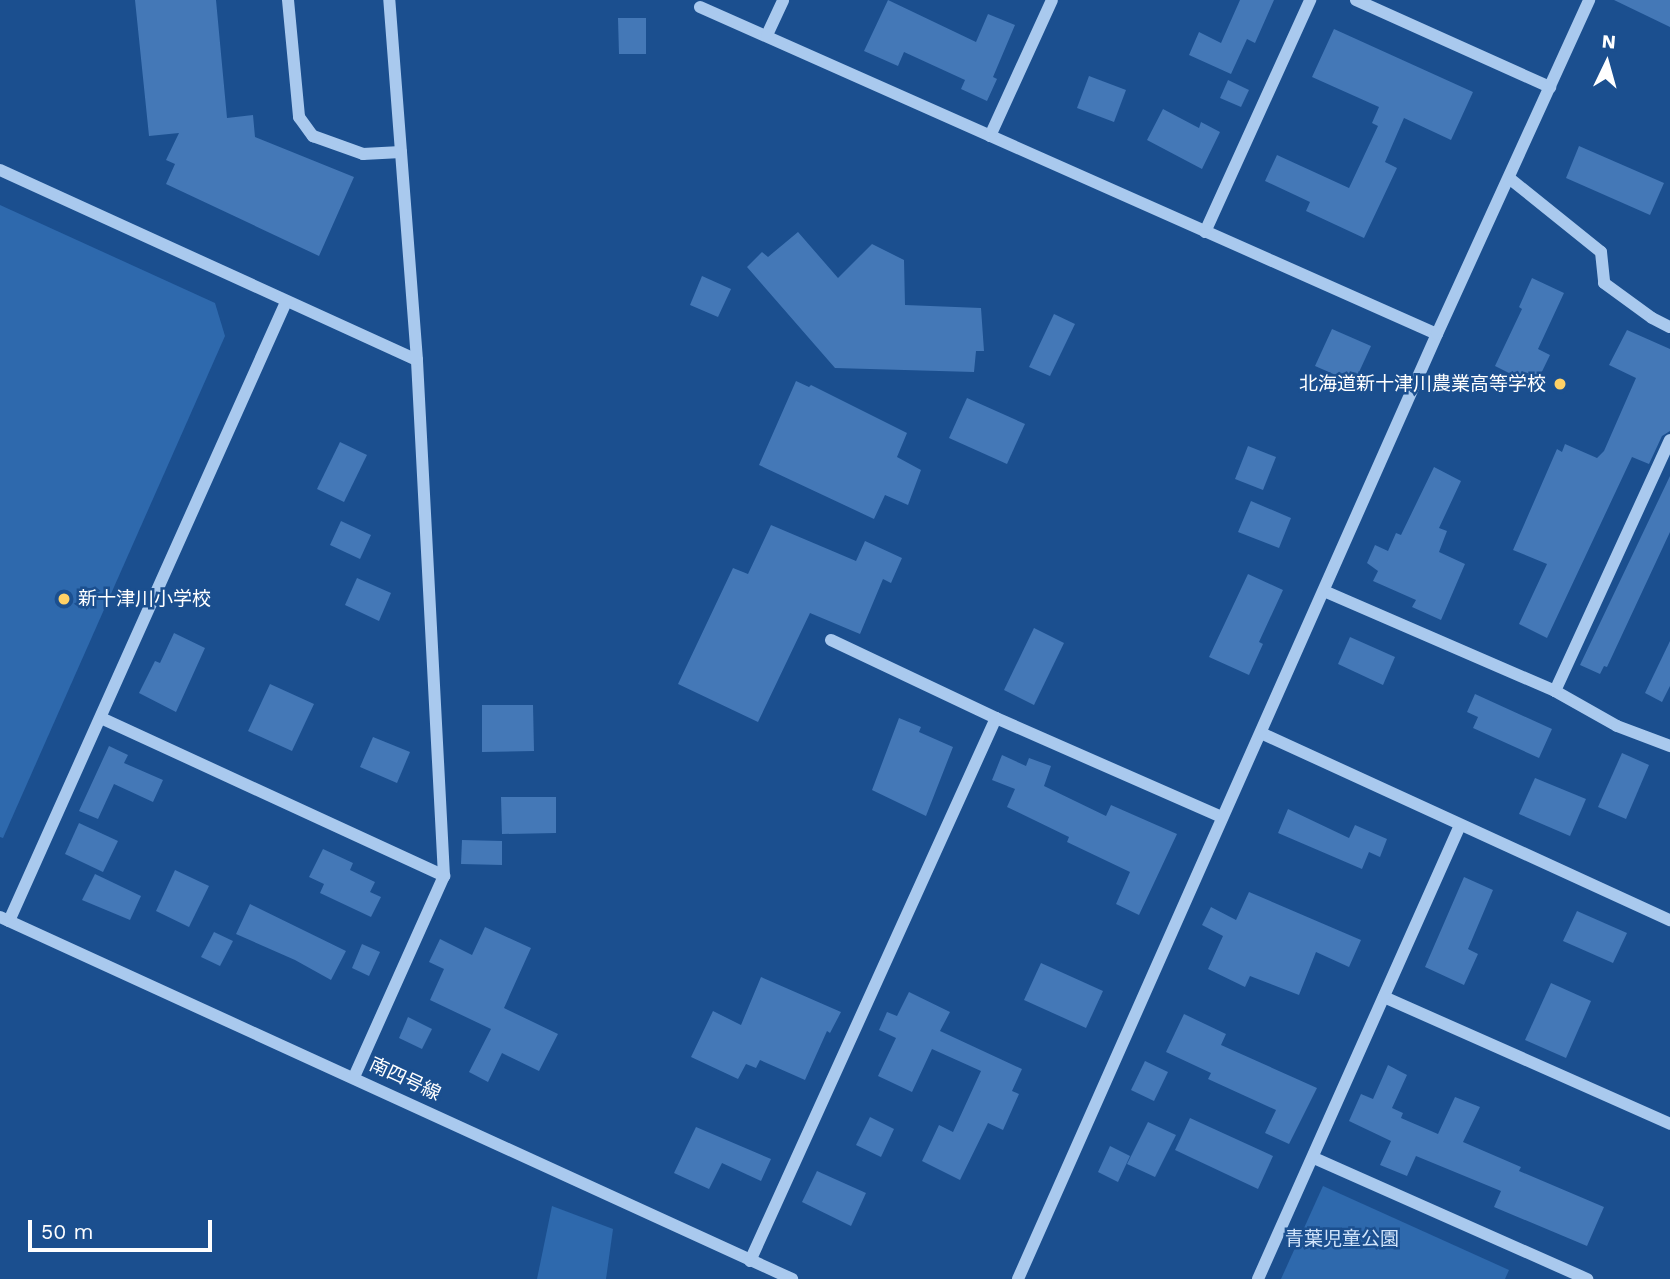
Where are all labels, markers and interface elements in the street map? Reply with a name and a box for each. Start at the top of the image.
north arrow [1572,28,1642,98]
text: N [1601,30,1617,54]
place label: 北海道新十津川農業高等学校 [1299,373,1546,395]
marker: 北海道新十津川農業高等学校 [1552,376,1568,392]
place label: 新十津川小学校 [78,588,211,610]
marker: 新十津川小学校 [56,591,72,607]
street label: 南四号線 [366,1053,444,1105]
scale bar [32,1206,215,1250]
text: 50 m [41,1219,93,1244]
park label: 青葉児童公園 [1285,1228,1399,1250]

